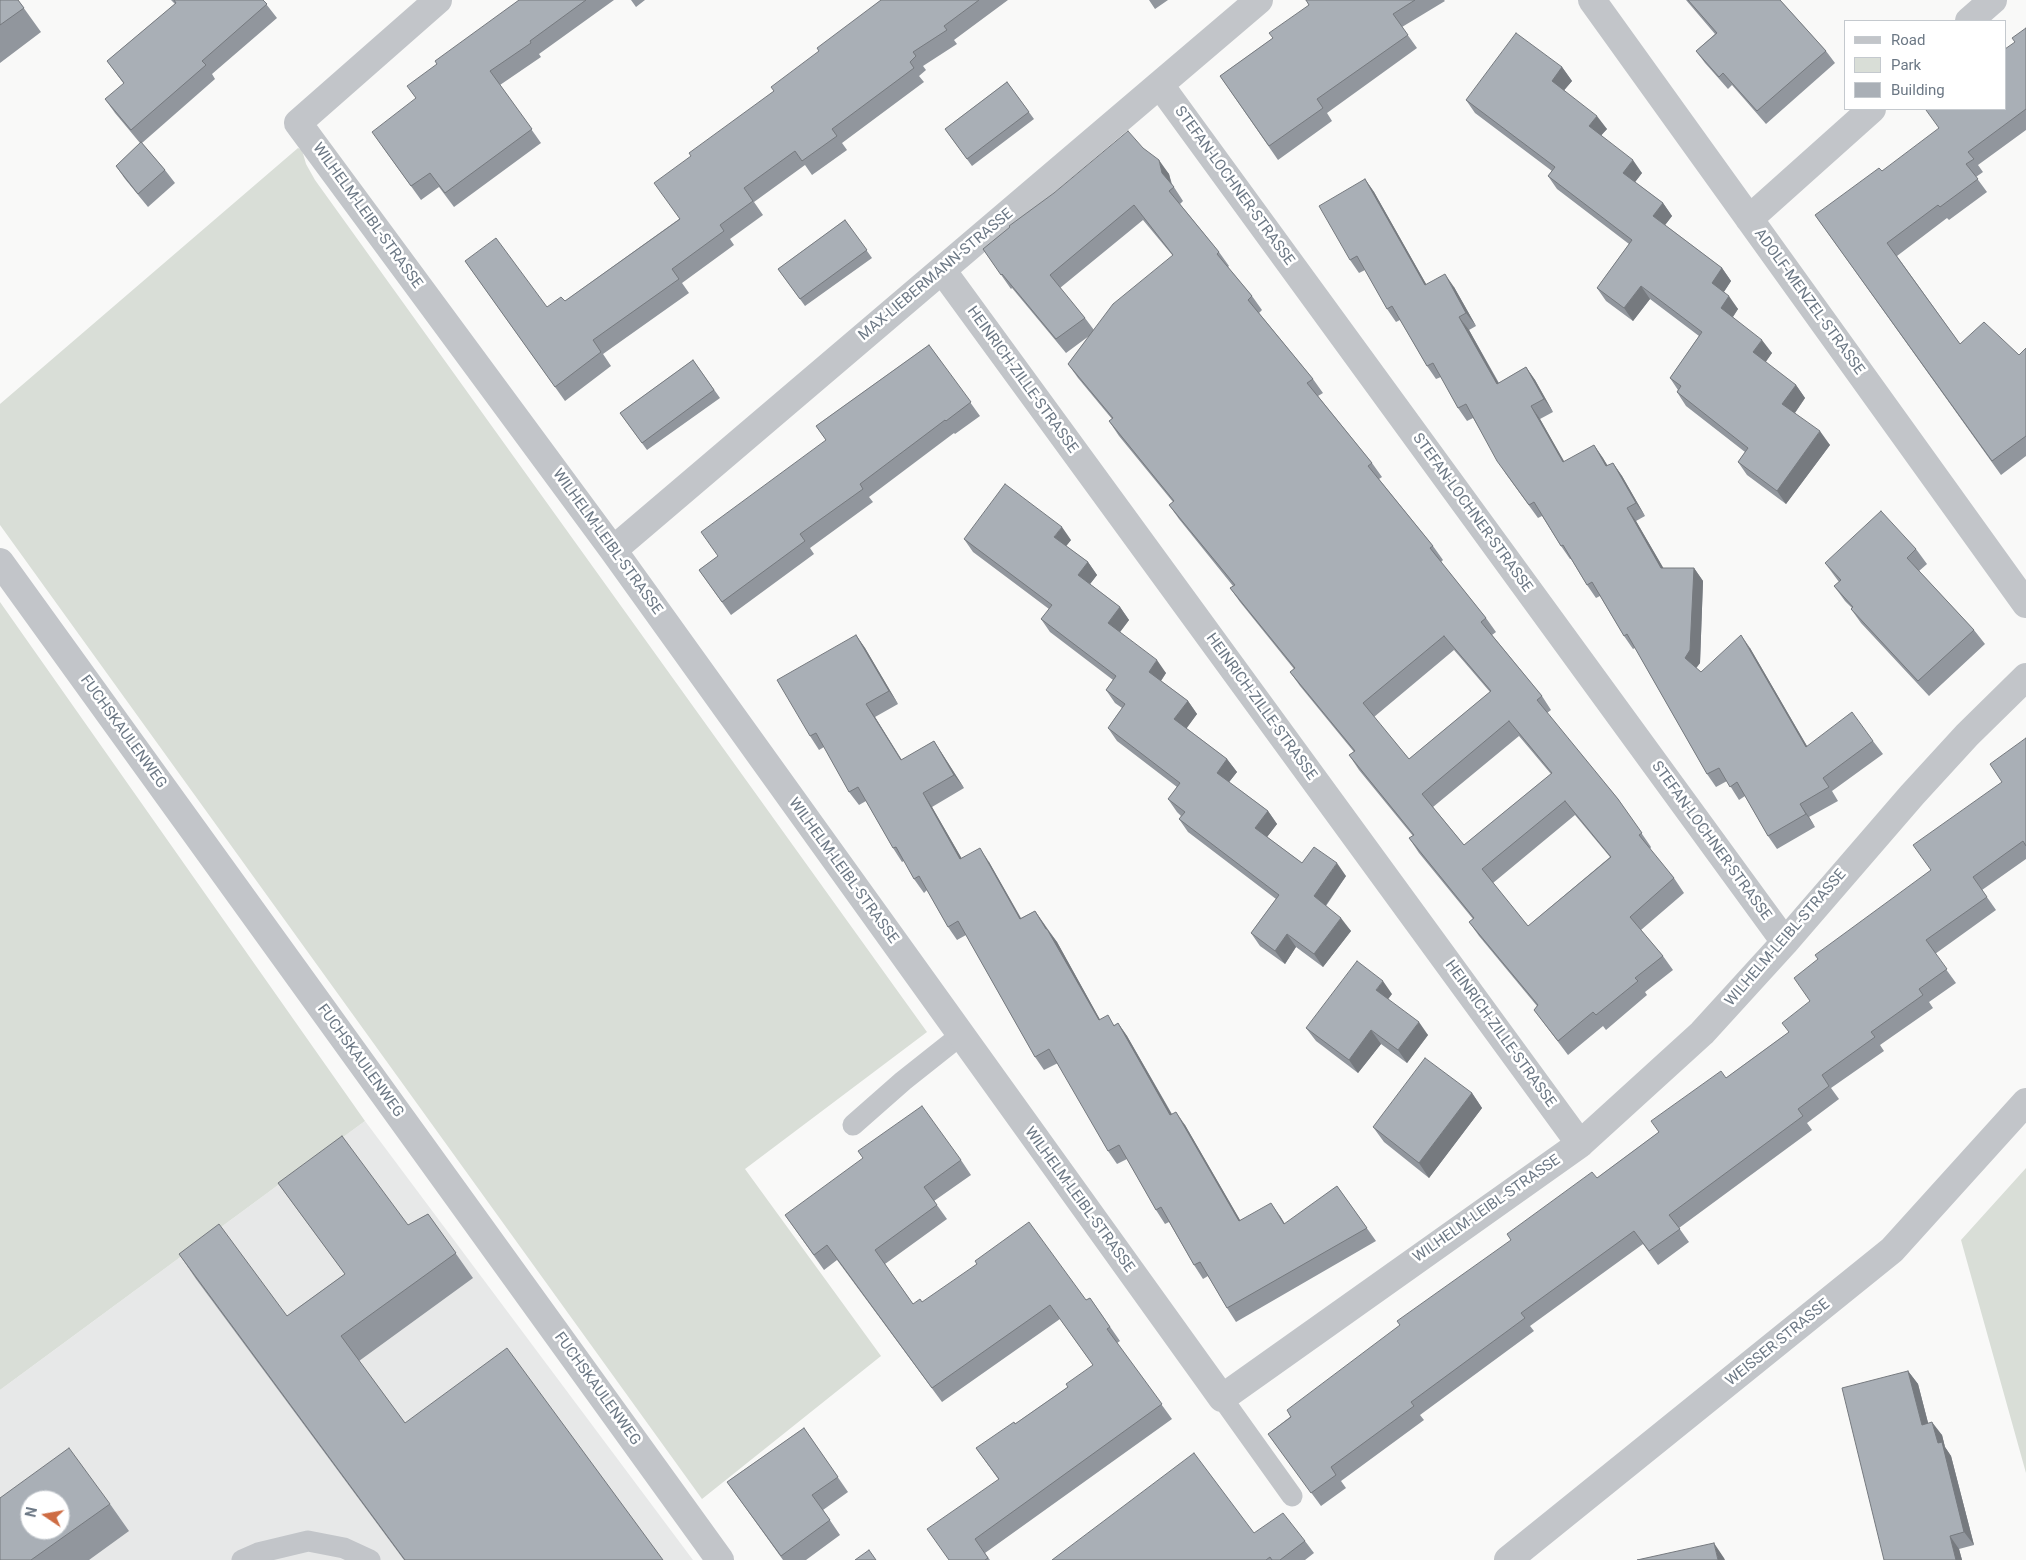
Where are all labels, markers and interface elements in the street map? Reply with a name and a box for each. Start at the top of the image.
legend [1844,20,2006,110]
text: Road [1891,31,1925,49]
text: Park [1891,56,1921,74]
text: Building [1891,81,1945,99]
street label: STEFAN-LOCHNER-STRASSE [1170,103,1298,269]
street label: WILHELM-LEIBL-STRASSE [308,140,426,292]
street label: MAX-LIEBERMANN-STRASSE [855,205,1017,345]
street label: ADOLF-MENZEL-STRASSE [1750,226,1868,378]
street label: HEINRICH-ZILLE-STRASSE [963,303,1081,457]
street label: STEFAN-LOCHNER-STRASSE [1408,430,1536,596]
street label: WILHELM-LEIBL-STRASSE [548,466,666,618]
street label: HEINRICH-ZILLE-STRASSE [1202,630,1320,784]
street label: FUCHSKAULENWEG [76,672,170,792]
street label: STEFAN-LOCHNER-STRASSE [1647,758,1775,924]
street label: WILHELM-LEIBL-STRASSE [784,795,902,947]
street label: WILHELM-LEIBL-STRASSE [1722,866,1850,1010]
street label: HEINRICH-ZILLE-STRASSE [1441,957,1559,1111]
street label: FUCHSKAULENWEG [313,1001,407,1121]
street label: WILHELM-LEIBL-STRASSE [1020,1124,1138,1276]
street label: WILHELM-LEIBL-STRASSE [1410,1151,1564,1267]
street label: WEISSER STRASSE [1722,1296,1834,1390]
street label: FUCHSKAULENWEG [550,1329,644,1449]
north arrow [20,1490,70,1540]
text: N [22,1506,40,1519]

